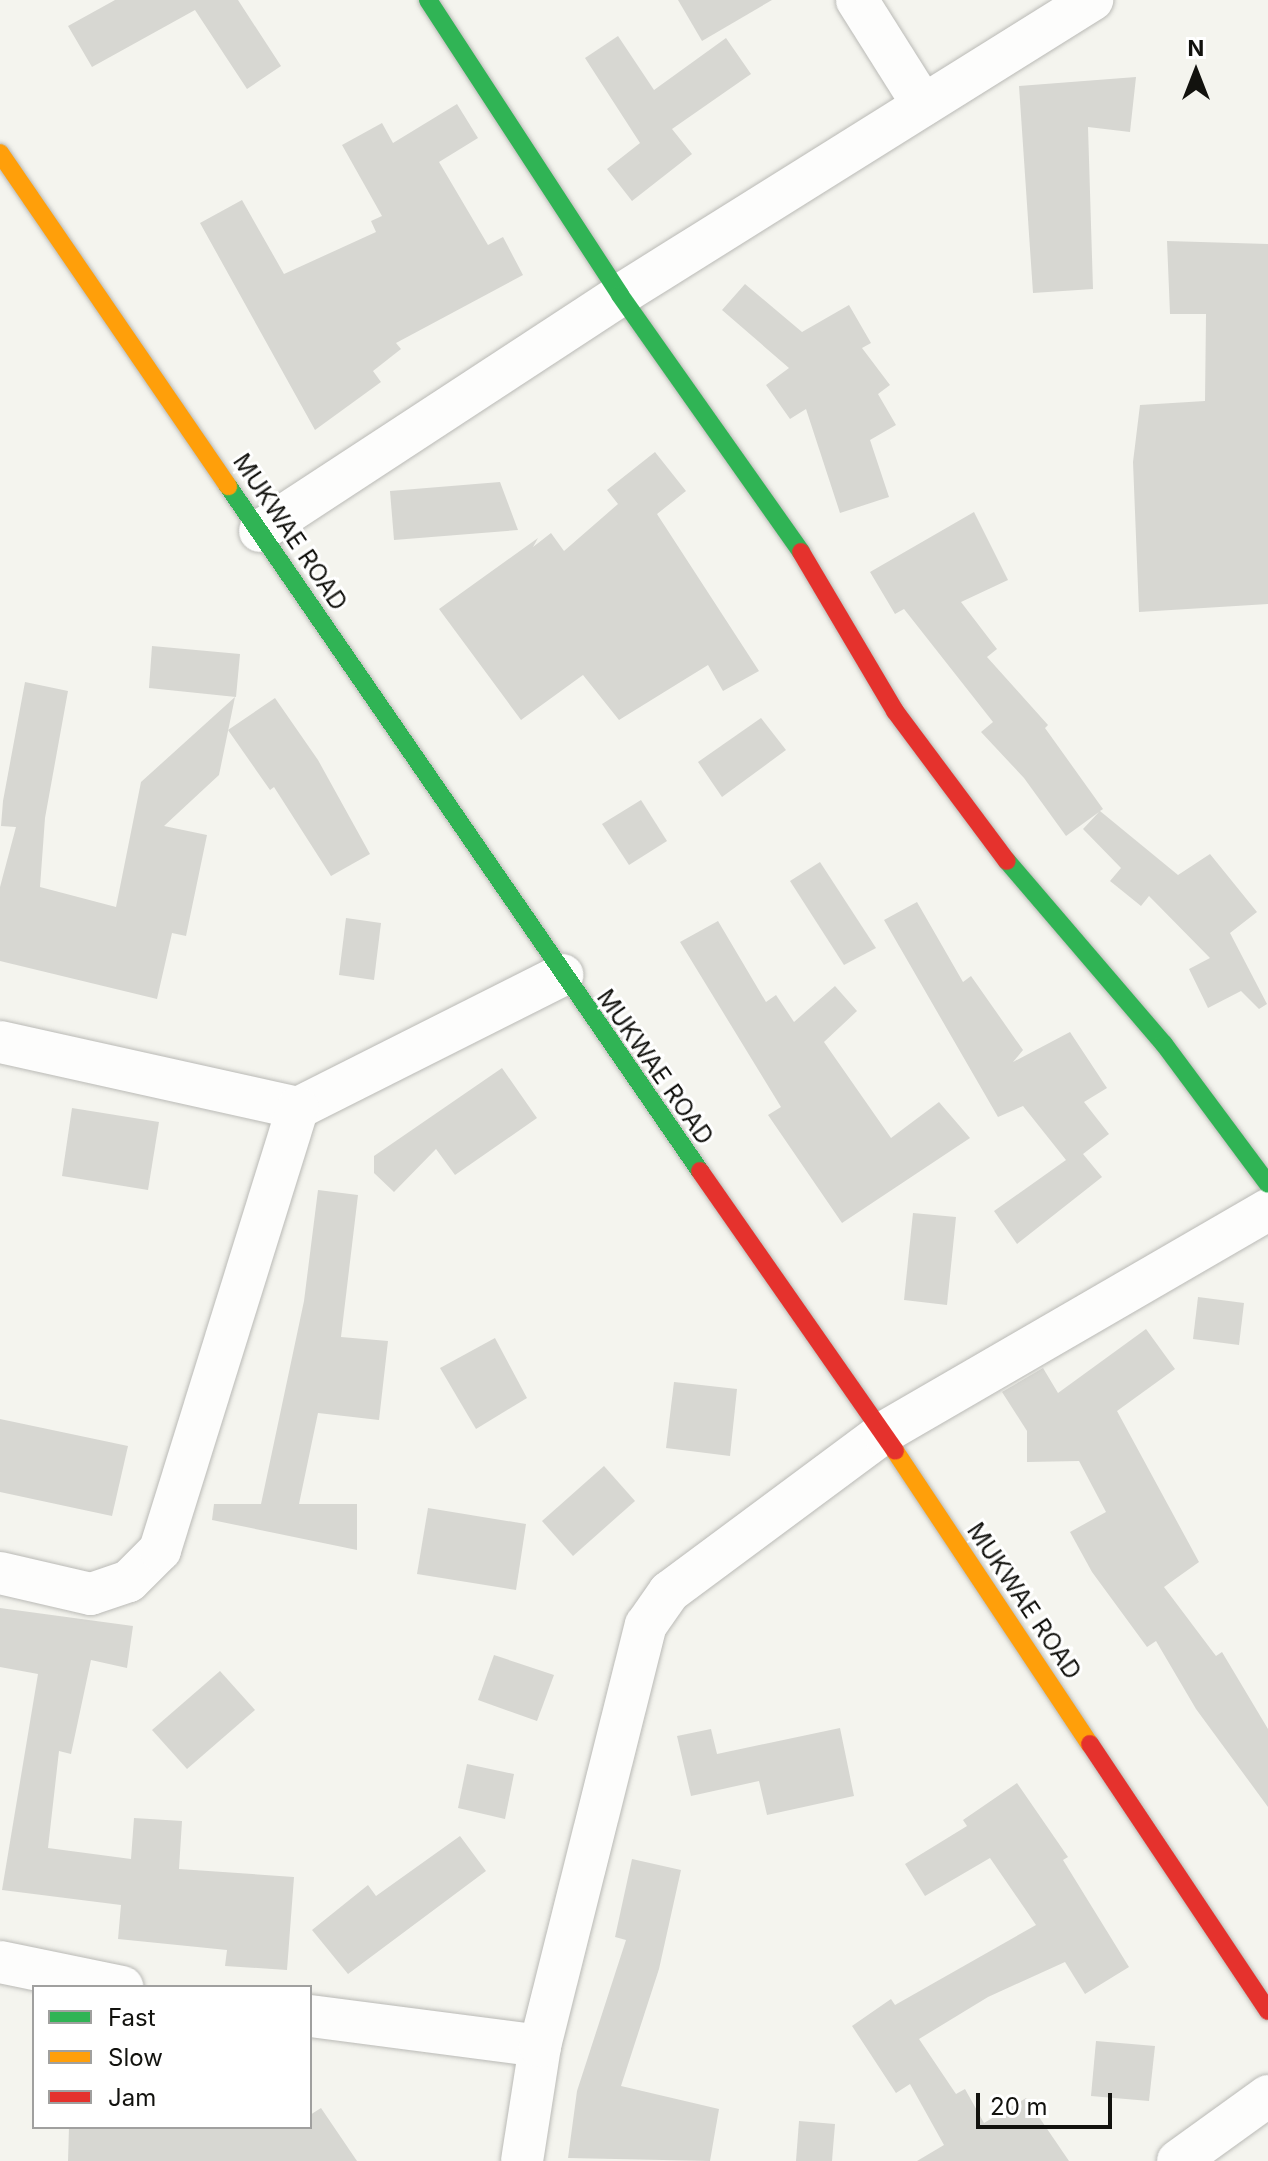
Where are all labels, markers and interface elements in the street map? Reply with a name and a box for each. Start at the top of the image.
north arrow [1156,32,1236,112]
text: N [1188,35,1204,61]
street label: MUKWAE ROAD [227,448,353,616]
street label: MUKWAE ROAD [591,984,719,1150]
street label: MUKWAE ROAD [961,1517,1087,1685]
legend [32,1985,312,2129]
text: Fast [108,2003,156,2032]
text: Slow [108,2043,163,2072]
scale bar [980,2077,1116,2127]
text: Jam [108,2083,156,2112]
text: 20 m [990,2092,1048,2121]

